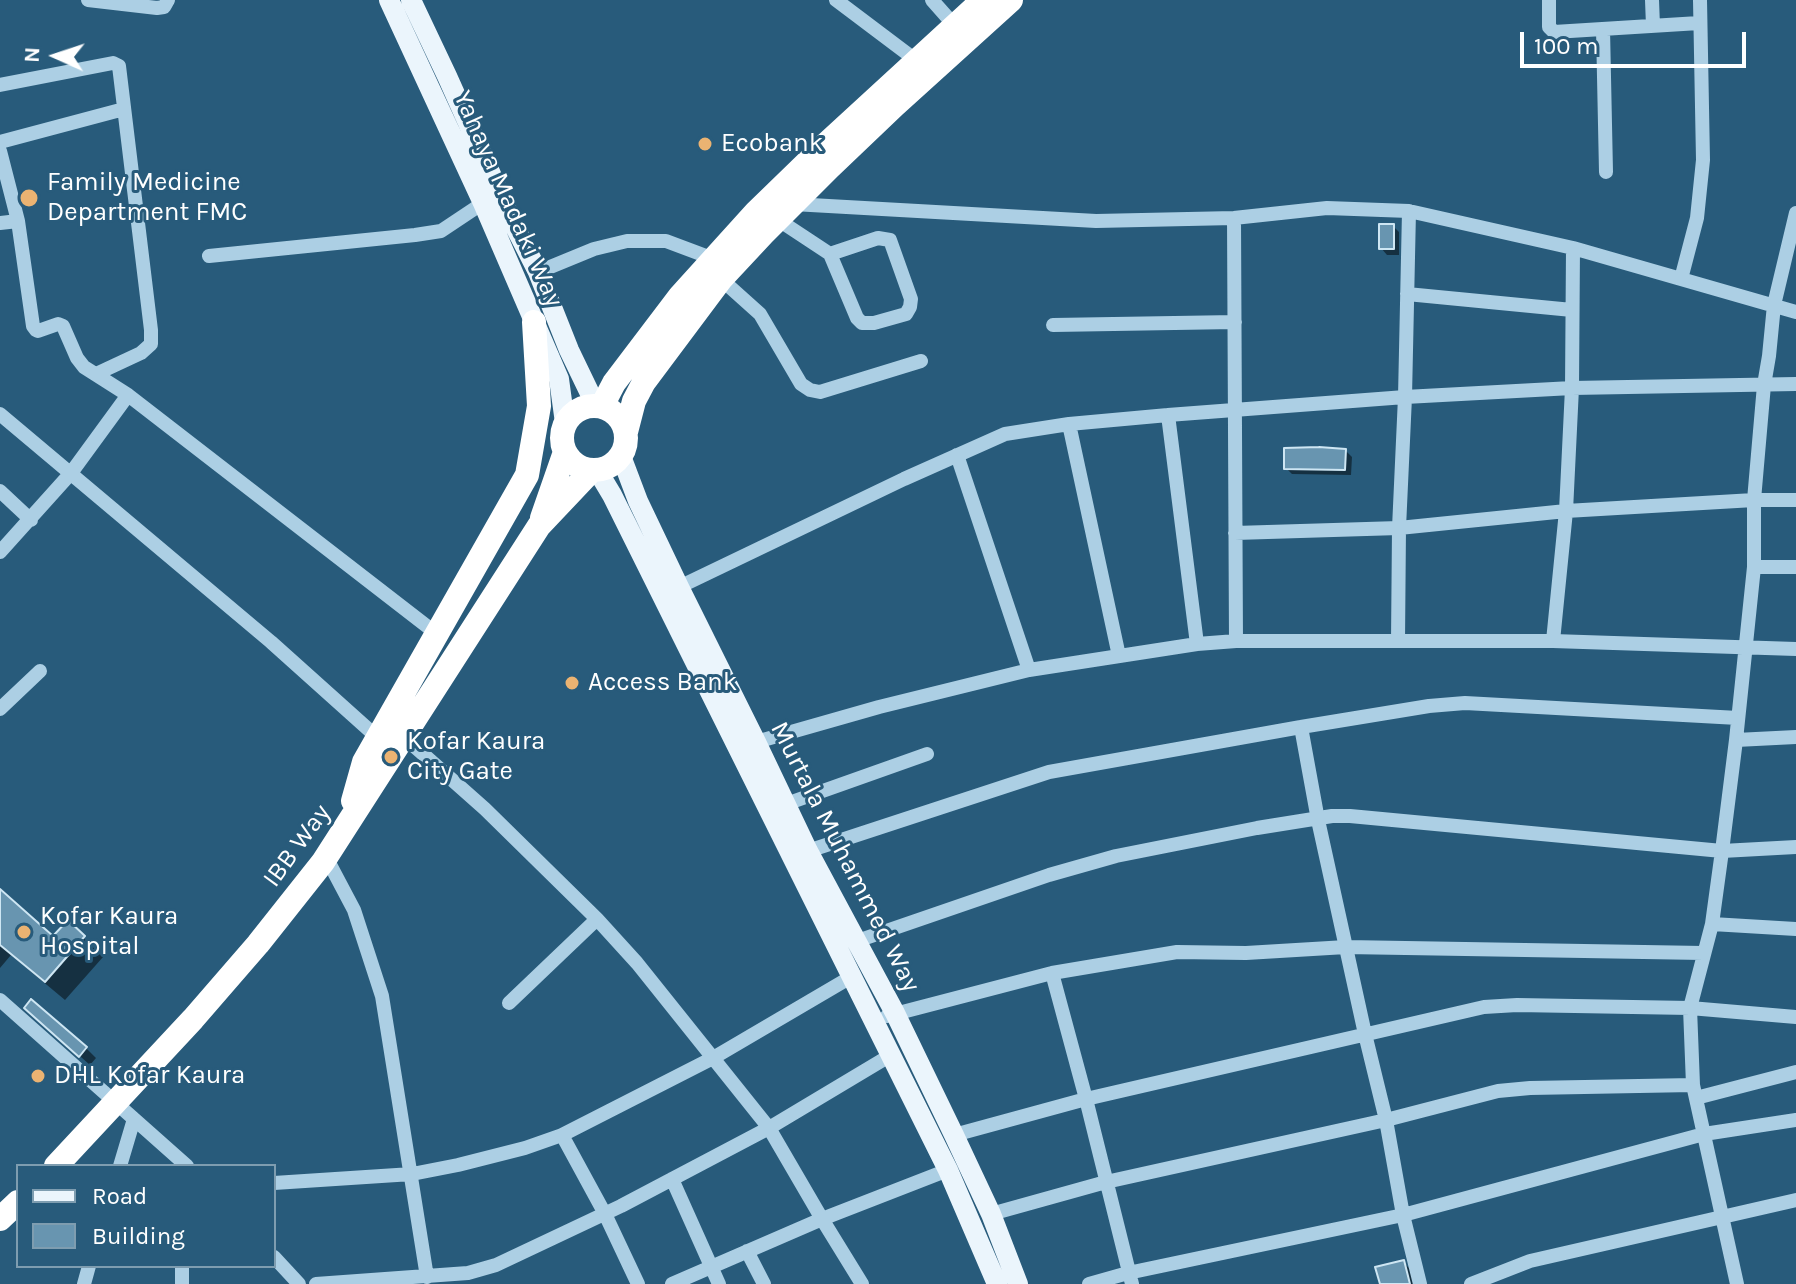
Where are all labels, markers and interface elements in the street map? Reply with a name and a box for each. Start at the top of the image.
north arrow [16,16,96,96]
scale bar [1524,16,1750,66]
text: 100 m [1534,32,1599,60]
text: N [19,46,45,63]
street label: Yahaya Madaki Way [446,86,570,312]
place label: Ecobank [721,128,823,160]
marker: Ecobank [696,135,714,153]
place label: Family Medicine Department FMC [47,167,247,228]
marker: Family Medicine Department FMC [18,187,40,209]
place label: Access Bank [588,667,737,699]
marker: Access Bank [563,674,581,692]
street label: Murtala Muhammed Way [763,717,927,997]
place label: Kofar Kaura City Gate [407,726,545,788]
marker: Kofar Kaura City Gate [382,748,400,766]
street label: IBB Way [257,799,337,893]
place label: Kofar Kaura Hospital [40,901,178,962]
marker: Kofar Kaura Hospital [15,923,33,941]
place label: DHL Kofar Kaura [54,1060,245,1092]
marker: DHL Kofar Kaura [29,1067,47,1085]
legend [16,1164,276,1268]
text: Road [92,1182,147,1210]
text: Building [92,1222,185,1250]

